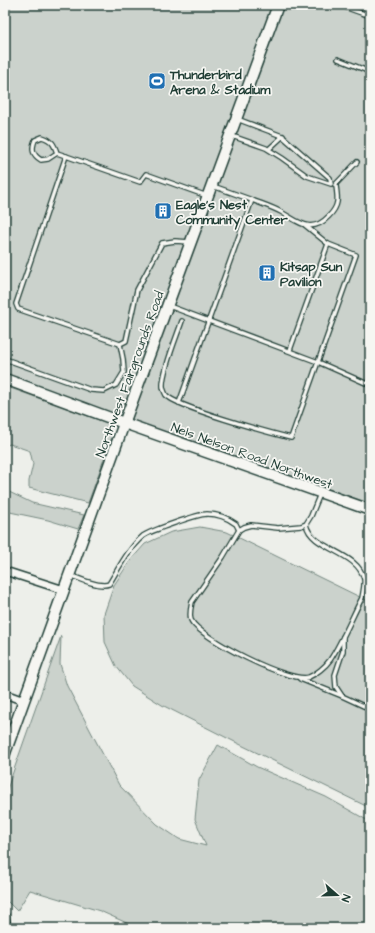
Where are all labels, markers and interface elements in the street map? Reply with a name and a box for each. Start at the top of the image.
place label: Thunderbird Arena & Stadium [169,66,271,99]
sports icon: Thunderbird Arena & Stadium [147,71,167,91]
place label: Eagle's Nest Community Center [176,196,288,230]
building icon: Eagle's Nest Community Center [153,201,173,221]
place label: Kitsap Sun Pavilion [280,258,343,291]
building icon: Kitsap Sun Pavilion [257,263,277,283]
street label: Northwest Fairgrounds Road [91,288,170,461]
street label: Nels Nelson Road Northwest [168,418,336,494]
north arrow [317,875,357,915]
text: N [338,892,354,904]

